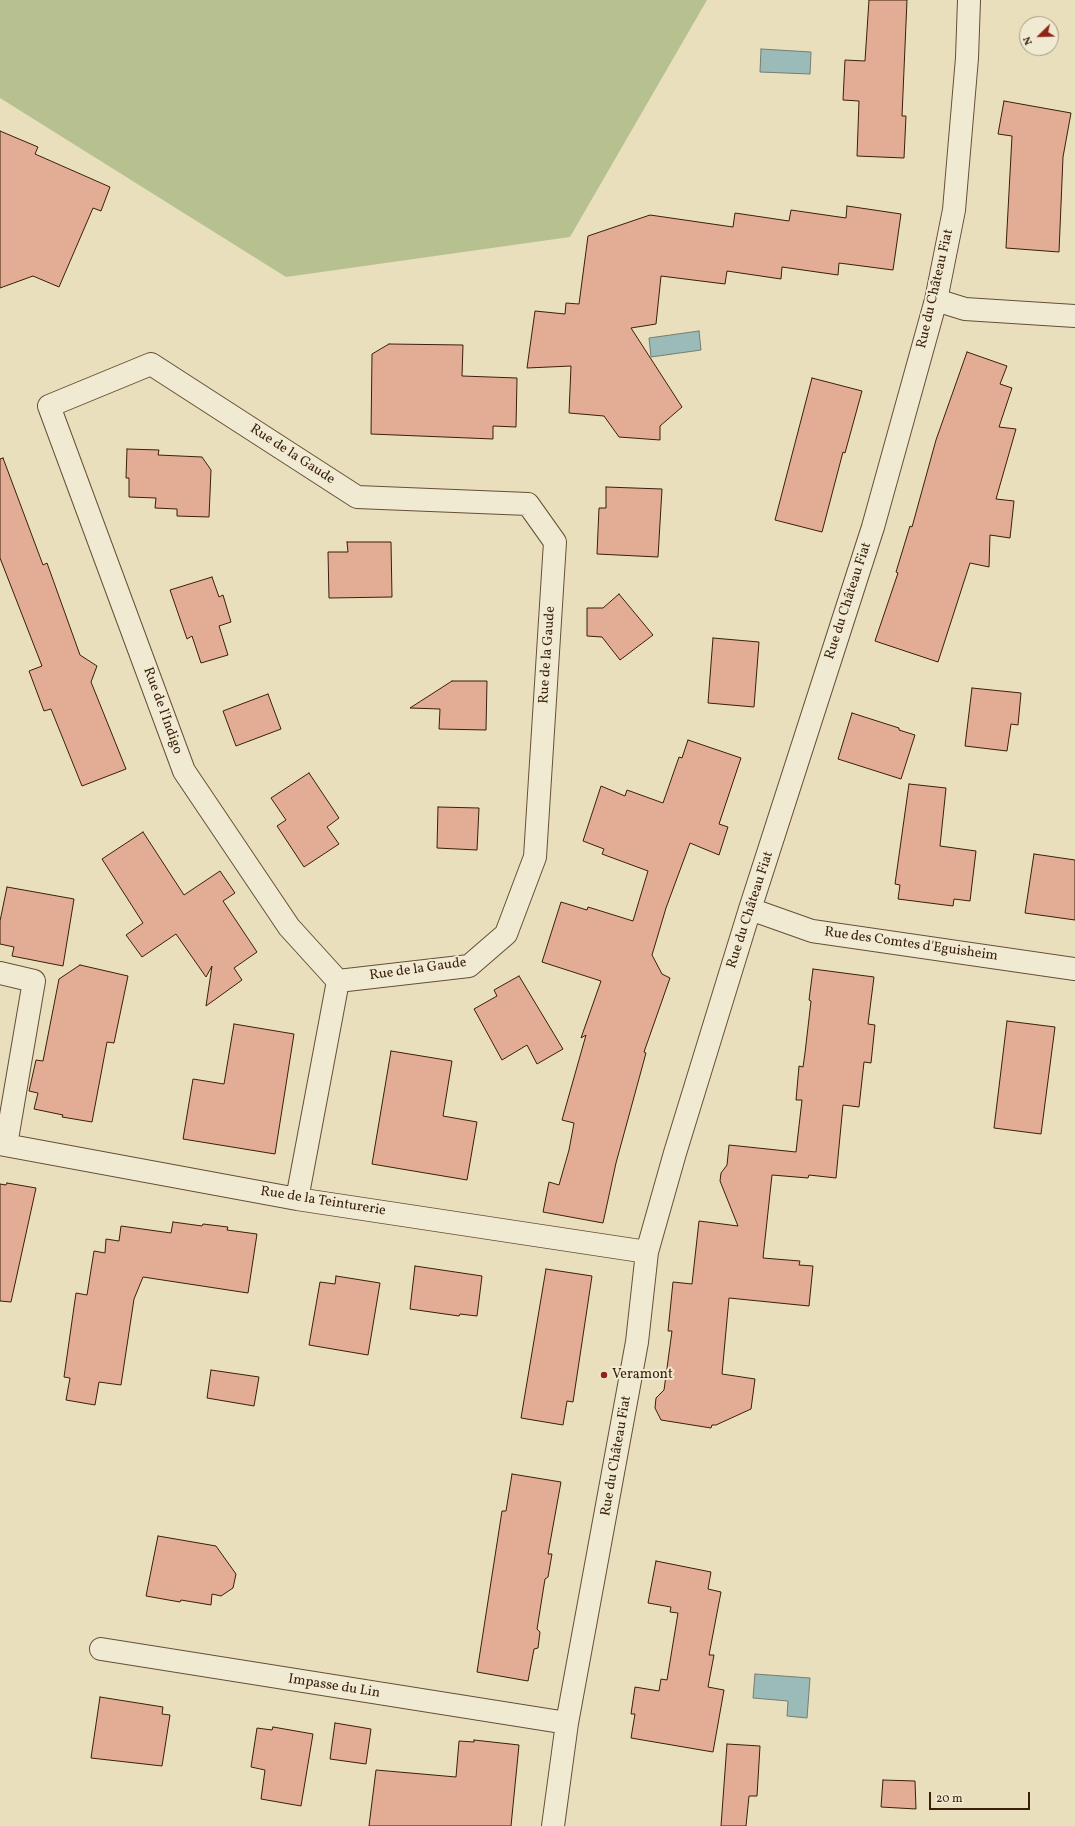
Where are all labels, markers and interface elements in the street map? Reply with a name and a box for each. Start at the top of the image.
north arrow [1019,16,1059,56]
text: N [1020,34,1037,47]
street label: Rue du Château Fiat [914,228,958,350]
street label: Rue de la Gaude [246,421,338,489]
street label: Rue du Château Fiat [822,540,876,662]
street label: Rue de la Gaude [536,606,560,704]
street label: Rue de l'Indigo [139,665,185,757]
street label: Rue du Château Fiat [724,849,778,971]
street label: Rue des Comtes d'Eguisheim [823,924,999,966]
street label: Rue de la Gaude [368,955,468,985]
street label: Rue de la Teinturerie [259,1184,387,1220]
place label: Veramont [612,1367,673,1383]
marker: Veramont [599,1370,609,1380]
street label: Rue du Château Fiat [598,1394,636,1518]
street label: Impasse du Lin [287,1671,381,1703]
scale bar [931,1784,1032,1810]
text: 20 m [936,1791,963,1807]

